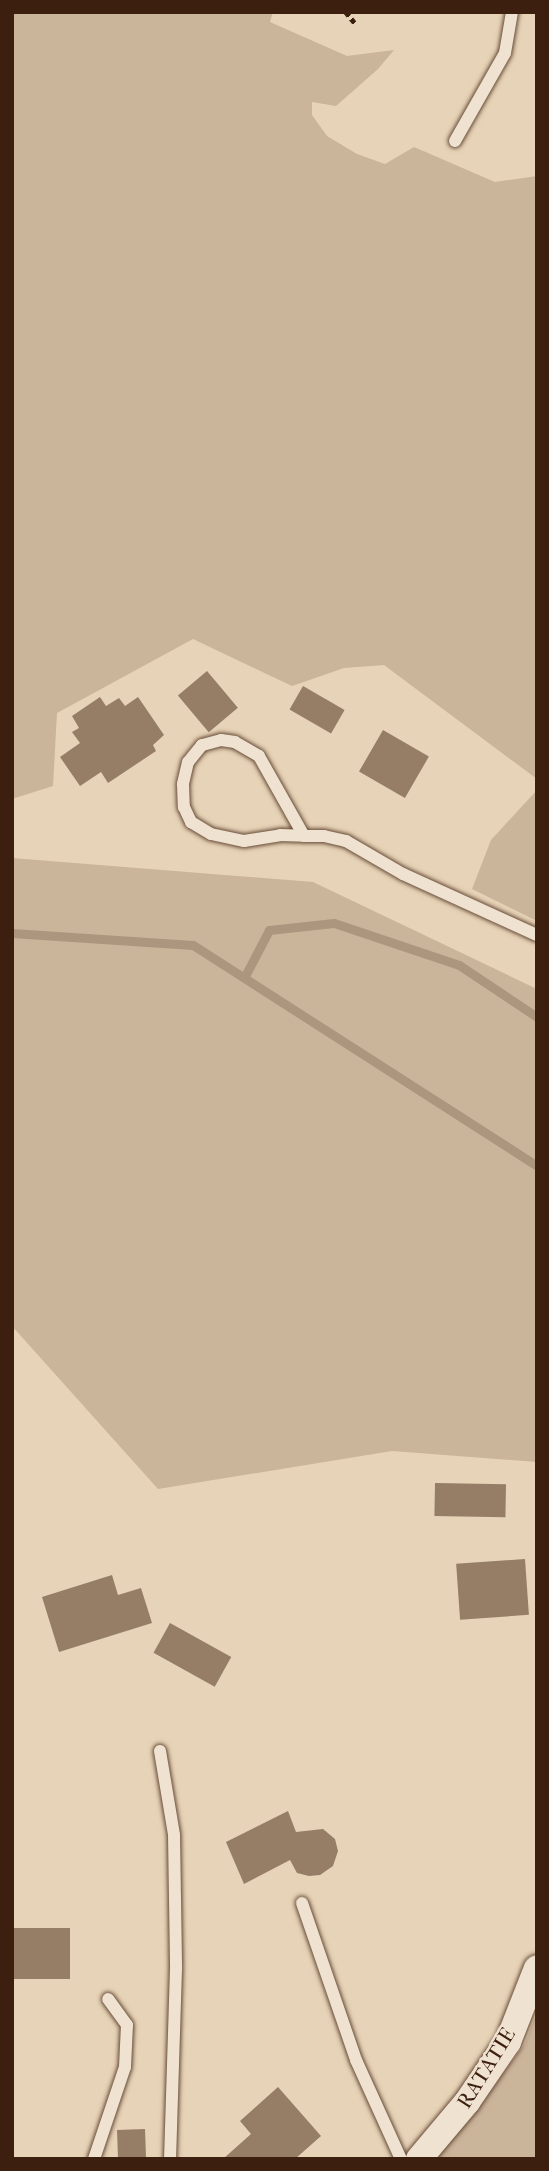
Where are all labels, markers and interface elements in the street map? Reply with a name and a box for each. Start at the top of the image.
street label: RATATIE [451,2023,521,2113]

